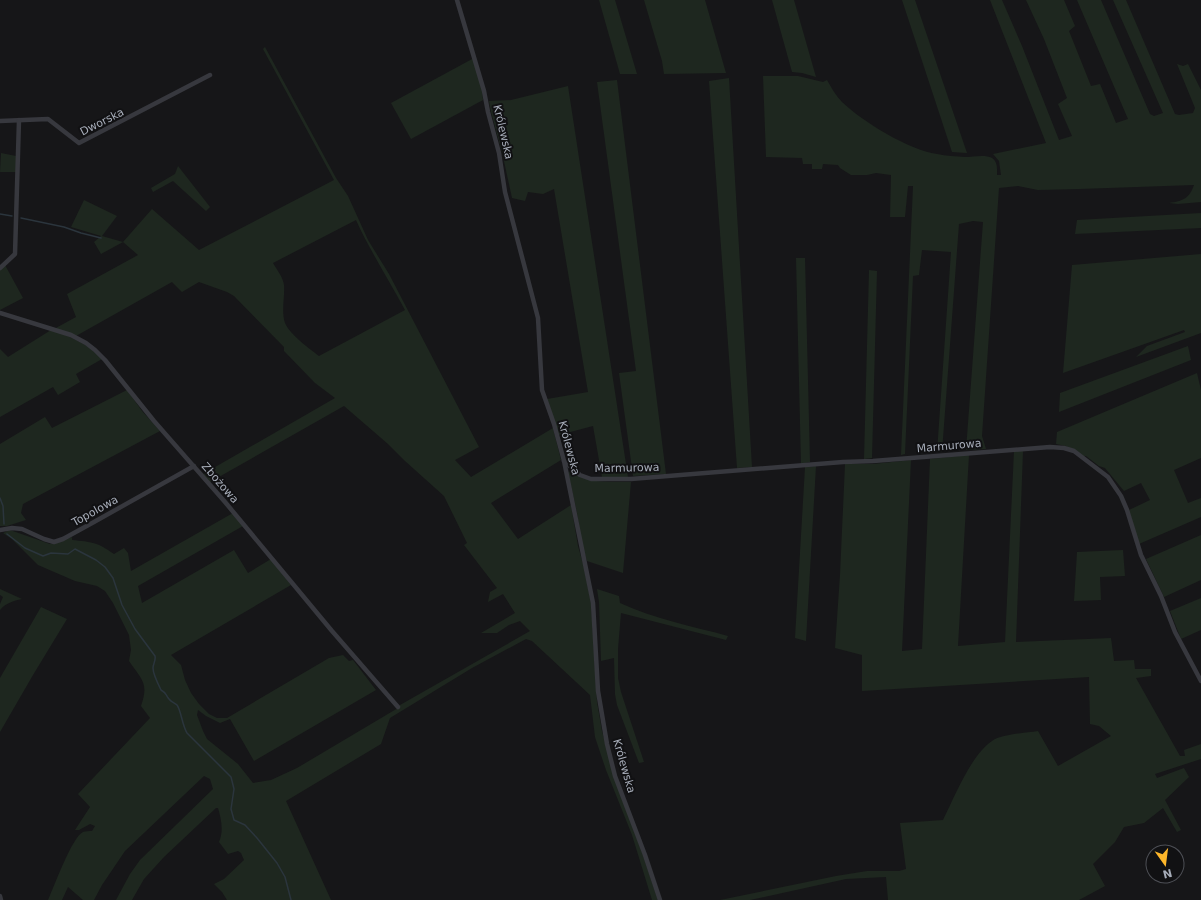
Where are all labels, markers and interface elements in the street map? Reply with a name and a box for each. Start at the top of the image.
street label: Królewska [490,103,516,161]
street label: Dworska [78,105,126,139]
street label: Królewska [556,419,582,477]
street label: Marmurowa [916,437,982,455]
street label: Zbożowa [199,460,241,506]
street label: Marmurowa [594,461,660,475]
street label: Topolowa [69,493,120,529]
street label: Królewska [610,737,638,795]
north arrow [1145,844,1185,884]
text: N [1161,866,1173,881]

